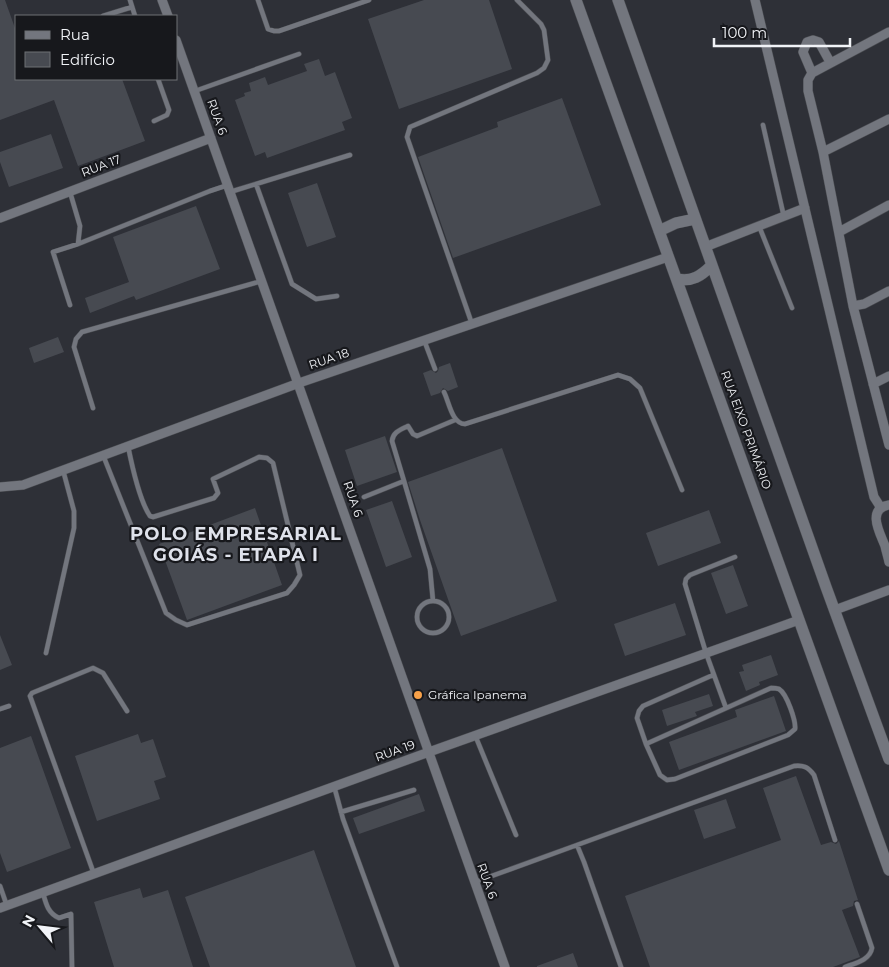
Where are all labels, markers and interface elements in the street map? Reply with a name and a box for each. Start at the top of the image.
legend [15,15,178,80]
scale bar [714,15,850,47]
text: 100 m [722,23,767,42]
text: Rua [60,25,90,44]
text: Edifício [60,50,115,69]
street label: RUA 6 [204,97,231,137]
street label: RUA 17 [79,151,123,180]
street label: RUA 18 [307,345,351,372]
street label: RUA EIXO PRIMÁRIO [718,368,775,491]
street label: RUA 6 [340,479,367,519]
district label: POLO EMPRESARIAL GOIÁS - ETAPA I [130,523,342,566]
place label: Gráfica Ipanema [428,687,527,702]
marker: Gráfica Ipanema [412,689,424,701]
street label: RUA 19 [373,736,417,765]
street label: RUA 6 [474,861,501,901]
north arrow [15,902,65,952]
text: N [18,912,39,930]

